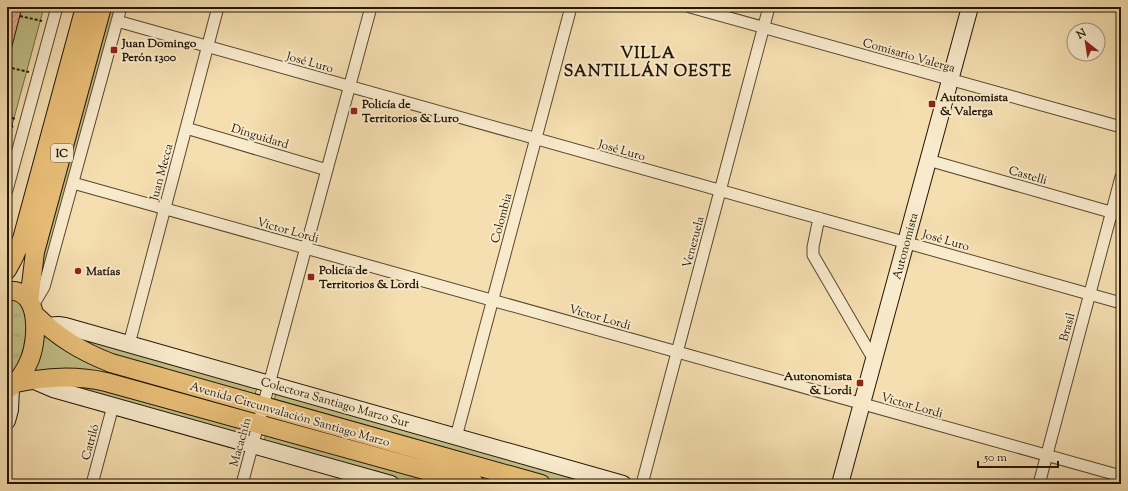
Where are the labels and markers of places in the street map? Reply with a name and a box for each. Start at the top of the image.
place label: Juan Domingo Perón 1300 [121,35,197,67]
marker: Juan Domingo Perón 1300 [109,45,119,55]
place label: Autonomista & Valerga [939,89,1009,121]
place label: Policía de Territorios & Luro [361,96,459,128]
marker: Autonomista & Valerga [927,99,937,109]
marker: Policía de Territorios & Luro [349,106,359,116]
place label: Policía de Territorios & Lordi [318,262,420,294]
place label: Matías [85,263,120,281]
marker: Matías [73,266,83,276]
marker: Policía de Territorios & Lordi [306,272,316,282]
place label: Autonomista & Lordi [783,368,853,400]
marker: Autonomista & Lordi [855,378,865,388]

